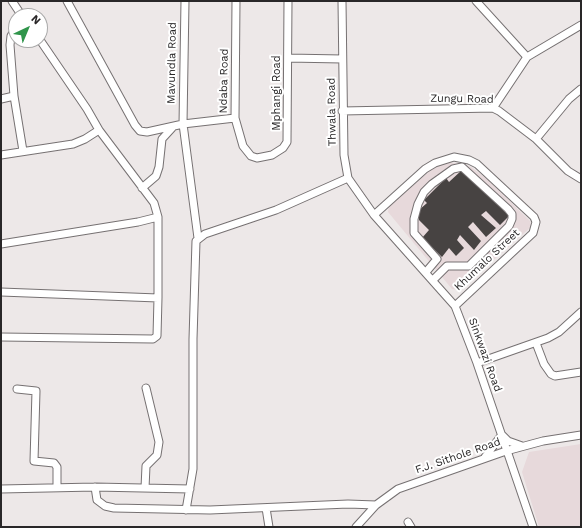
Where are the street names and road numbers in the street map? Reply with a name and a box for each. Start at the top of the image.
street label: Mavundla Road [165,22,179,104]
street label: Ndaba Road [217,48,231,114]
street label: Mphangi Road [270,55,284,131]
street label: Thwala Road [325,78,339,146]
street label: Zungu Road [430,92,494,106]
street label: Khumalo Street [452,226,522,294]
street label: Sinkwazi Road [466,316,504,394]
street label: F.J. Sithole Road [414,435,502,477]

